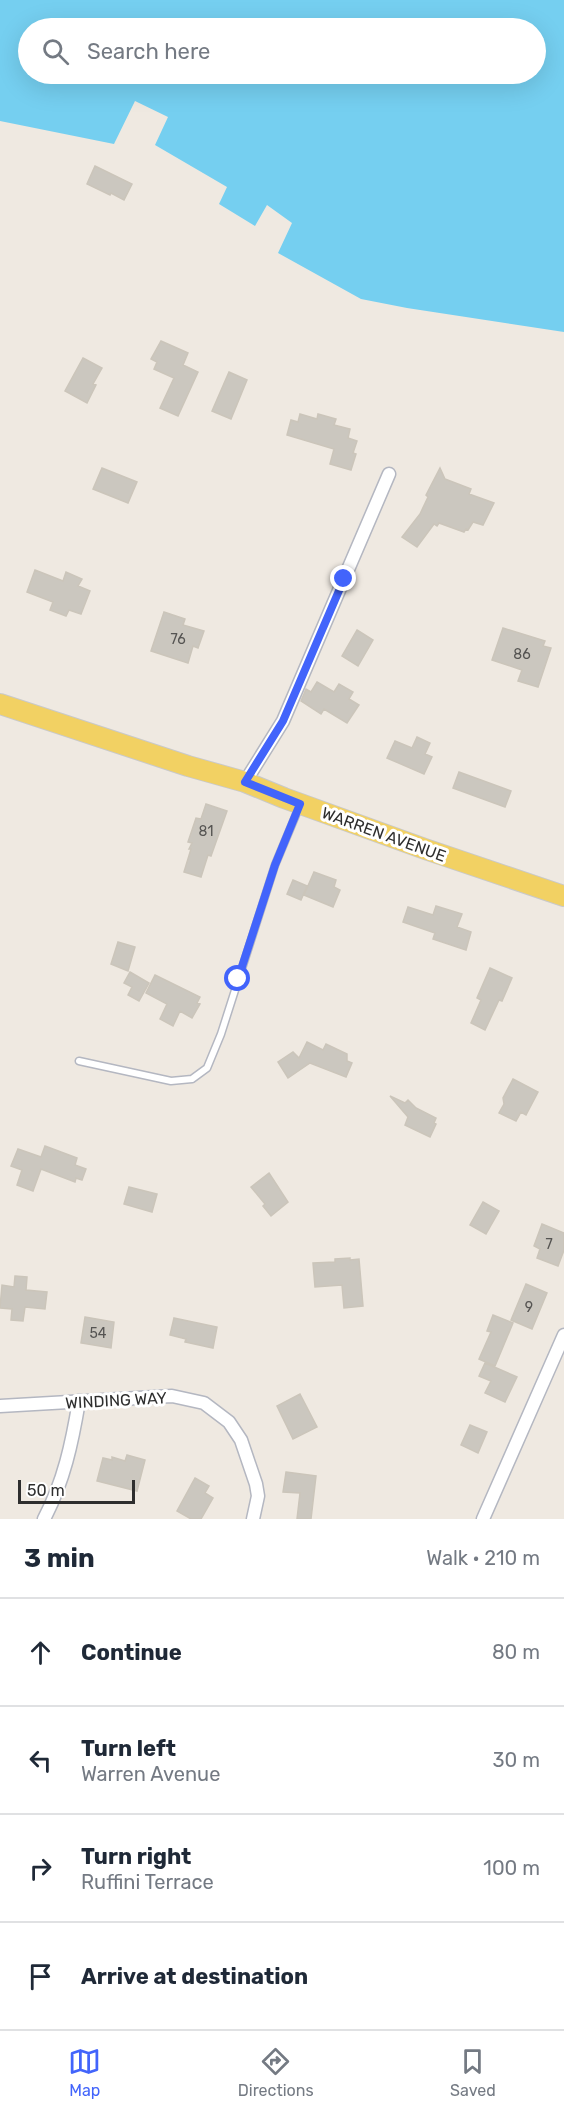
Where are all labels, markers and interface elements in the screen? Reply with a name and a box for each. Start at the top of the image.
search box [18,18,546,84]
icon: search [39,35,72,68]
text: Search here [87,38,210,65]
route end [330,565,356,591]
house number: 76 [170,631,186,648]
house number: 86 [513,646,531,663]
street label: WARREN AVENUE [319,803,448,866]
house number: 81 [199,823,213,840]
route start [224,965,250,991]
house number: 7 [545,1236,553,1253]
house number: 9 [525,1299,533,1316]
house number: 54 [89,1325,107,1342]
street label: WINDING WAY [65,1388,167,1413]
scale bar [18,1477,135,1504]
text: 50 m [27,1481,65,1500]
text: 3 min [24,1543,95,1574]
text: Walk · 210 m [426,1546,540,1570]
icon: ahead [24,1636,57,1669]
text: Continue [81,1639,182,1666]
text: 80 m [492,1640,540,1664]
text: Turn left [81,1735,176,1762]
icon: left [24,1744,57,1777]
text: 30 m [493,1748,540,1772]
text: Warren Avenue [81,1762,220,1786]
text: Turn right [81,1843,191,1870]
icon: right [24,1852,57,1885]
text: 100 m [483,1856,540,1880]
text: Ruffini Terrace [81,1870,214,1894]
icon: arrive [24,1960,57,1993]
text: Arrive at destination [81,1963,308,1990]
tab: Map [68,2045,101,2100]
tab: Directions [238,2045,314,2100]
tab: Saved [450,2045,496,2100]

